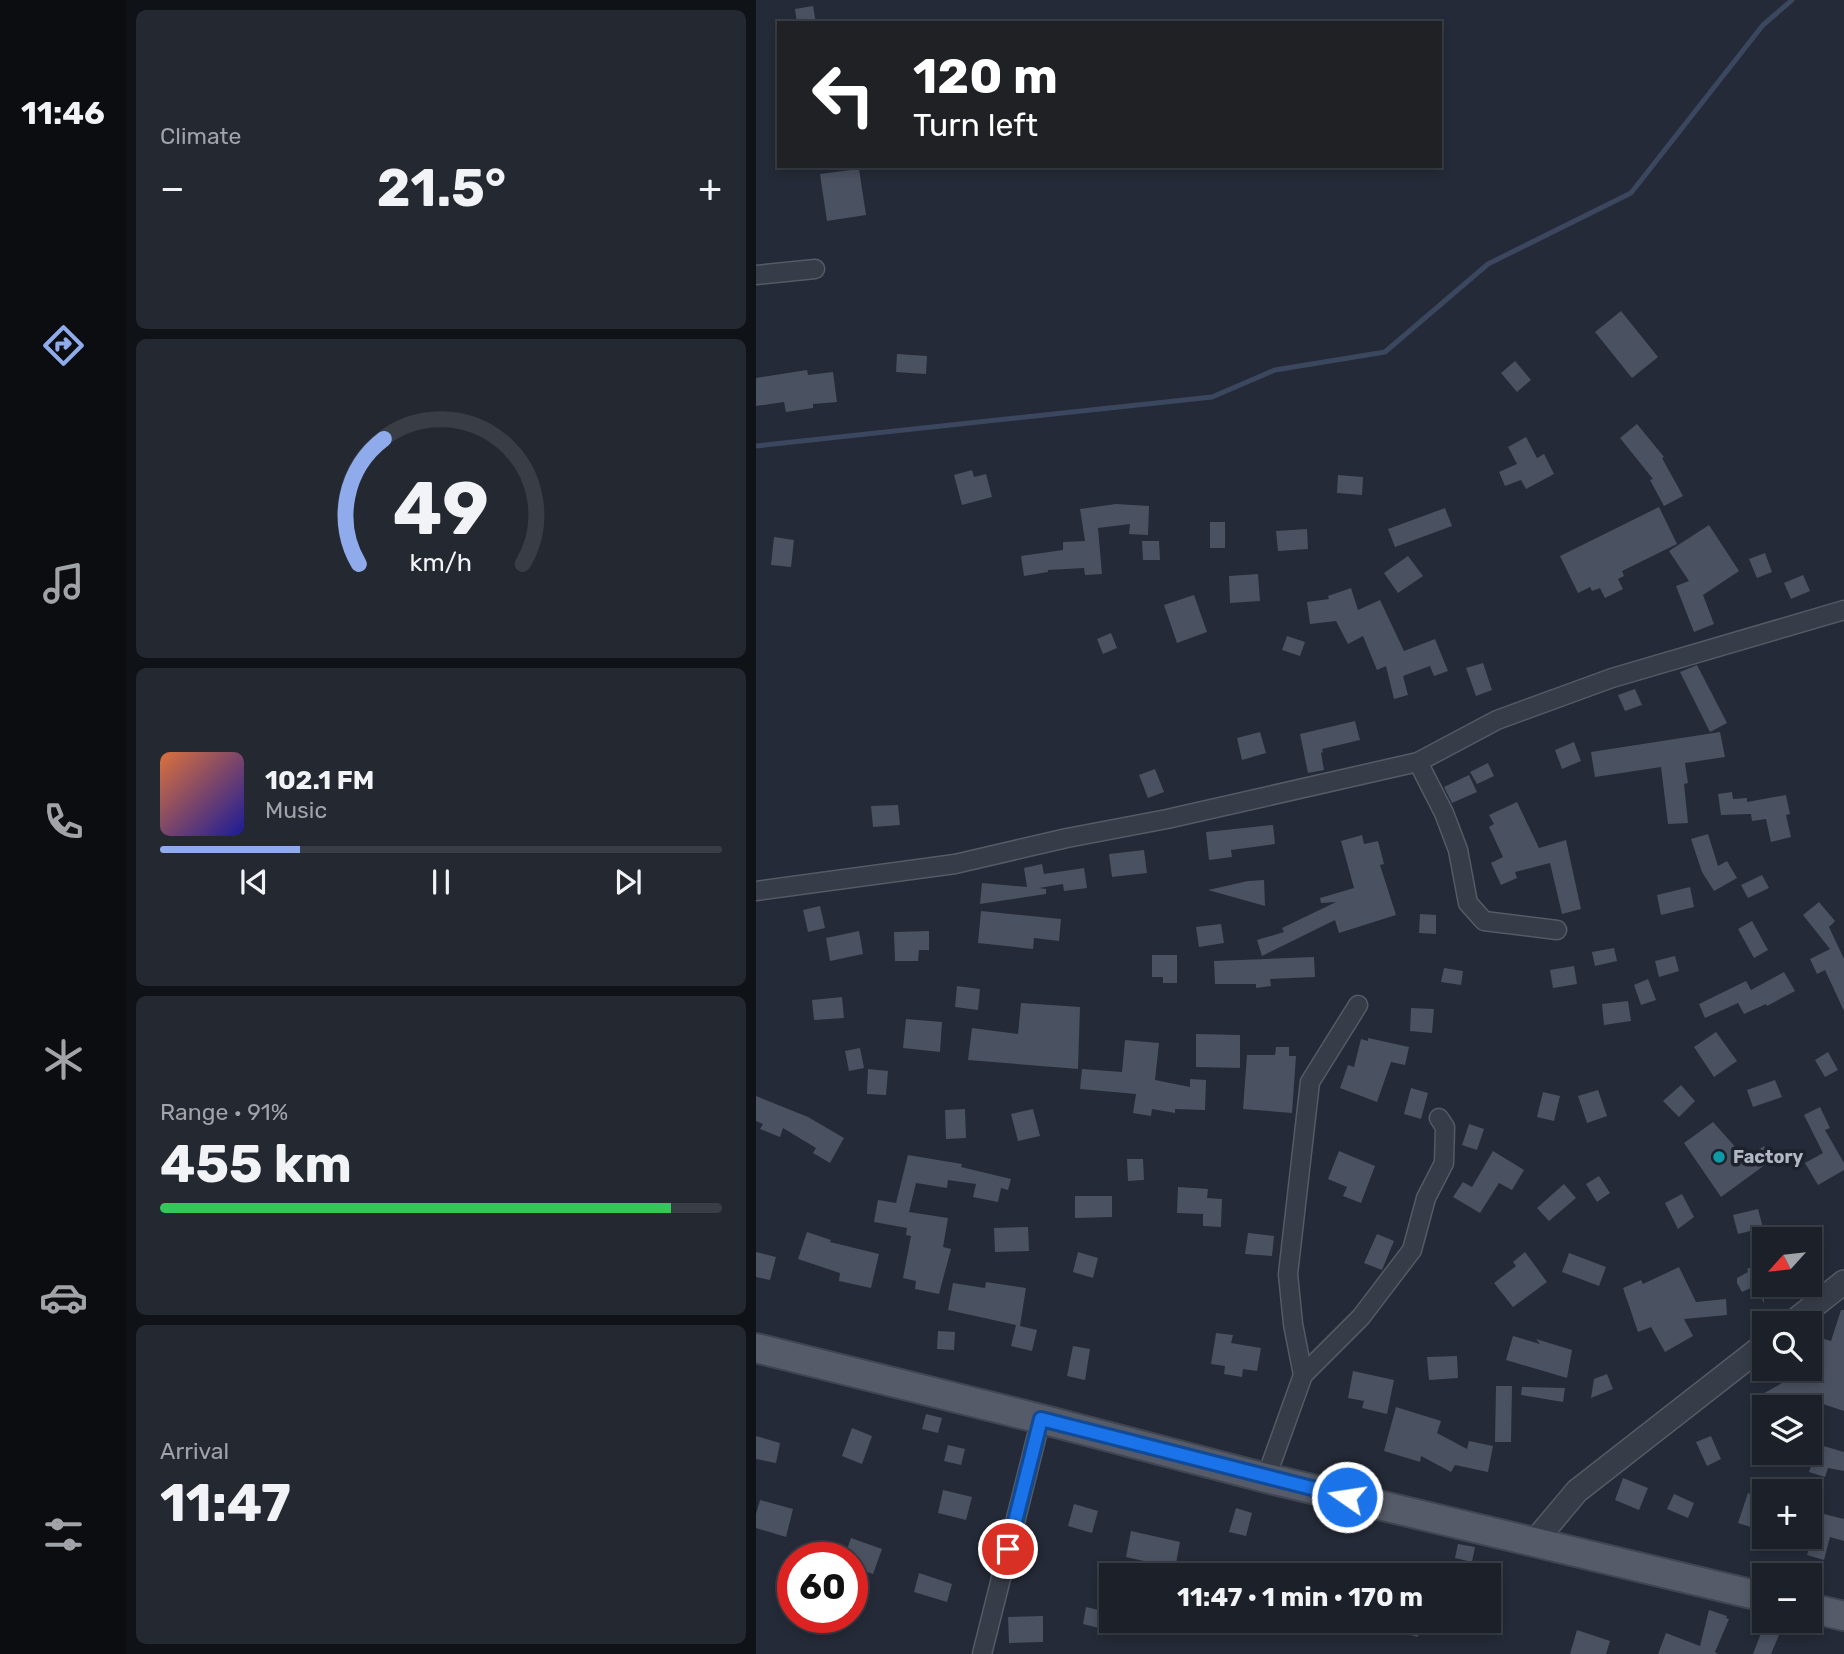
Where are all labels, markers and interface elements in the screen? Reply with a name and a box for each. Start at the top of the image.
text: 120 m [913,47,1058,105]
icon: left [798,49,889,140]
text: 11:46 [21,94,105,132]
text: Turn left [913,106,1038,144]
text: Climate [160,122,241,150]
text: 21.5° [377,157,506,219]
text: − [160,165,185,211]
text: + [698,165,722,211]
icon: directions [39,321,88,370]
text: 49 [393,467,489,553]
text: km/h [410,548,472,577]
icon: music [39,559,88,608]
text: 102.1 FM [265,765,374,796]
text: Music [265,796,327,824]
icon: phone [39,797,88,846]
icon: previous [235,863,273,901]
icon: pause [422,863,460,901]
icon: next [609,863,647,901]
icon: climate [39,1035,88,1084]
text: Range · 91% [160,1098,288,1126]
text: 455 km [160,1133,352,1195]
place label: Factory [1733,1146,1804,1168]
marker: Factory [1711,1149,1727,1165]
north arrow [1752,1227,1822,1297]
map controls [1752,1227,1822,1633]
icon: car [39,1273,88,1322]
button: search [1752,1311,1822,1381]
button: layers [1752,1395,1822,1465]
text: Arrival [160,1437,229,1465]
position arrow [1310,1460,1384,1534]
text: 11:47 [160,1472,291,1534]
button: + [1752,1479,1822,1549]
icon: filters [39,1510,88,1559]
pin [978,1519,1038,1579]
icon: arrive [989,1530,1027,1568]
speed limit sign: 60 [777,1542,868,1633]
button: − [1752,1563,1822,1633]
text: 11:47 · 1 min · 170 m [1177,1582,1423,1613]

